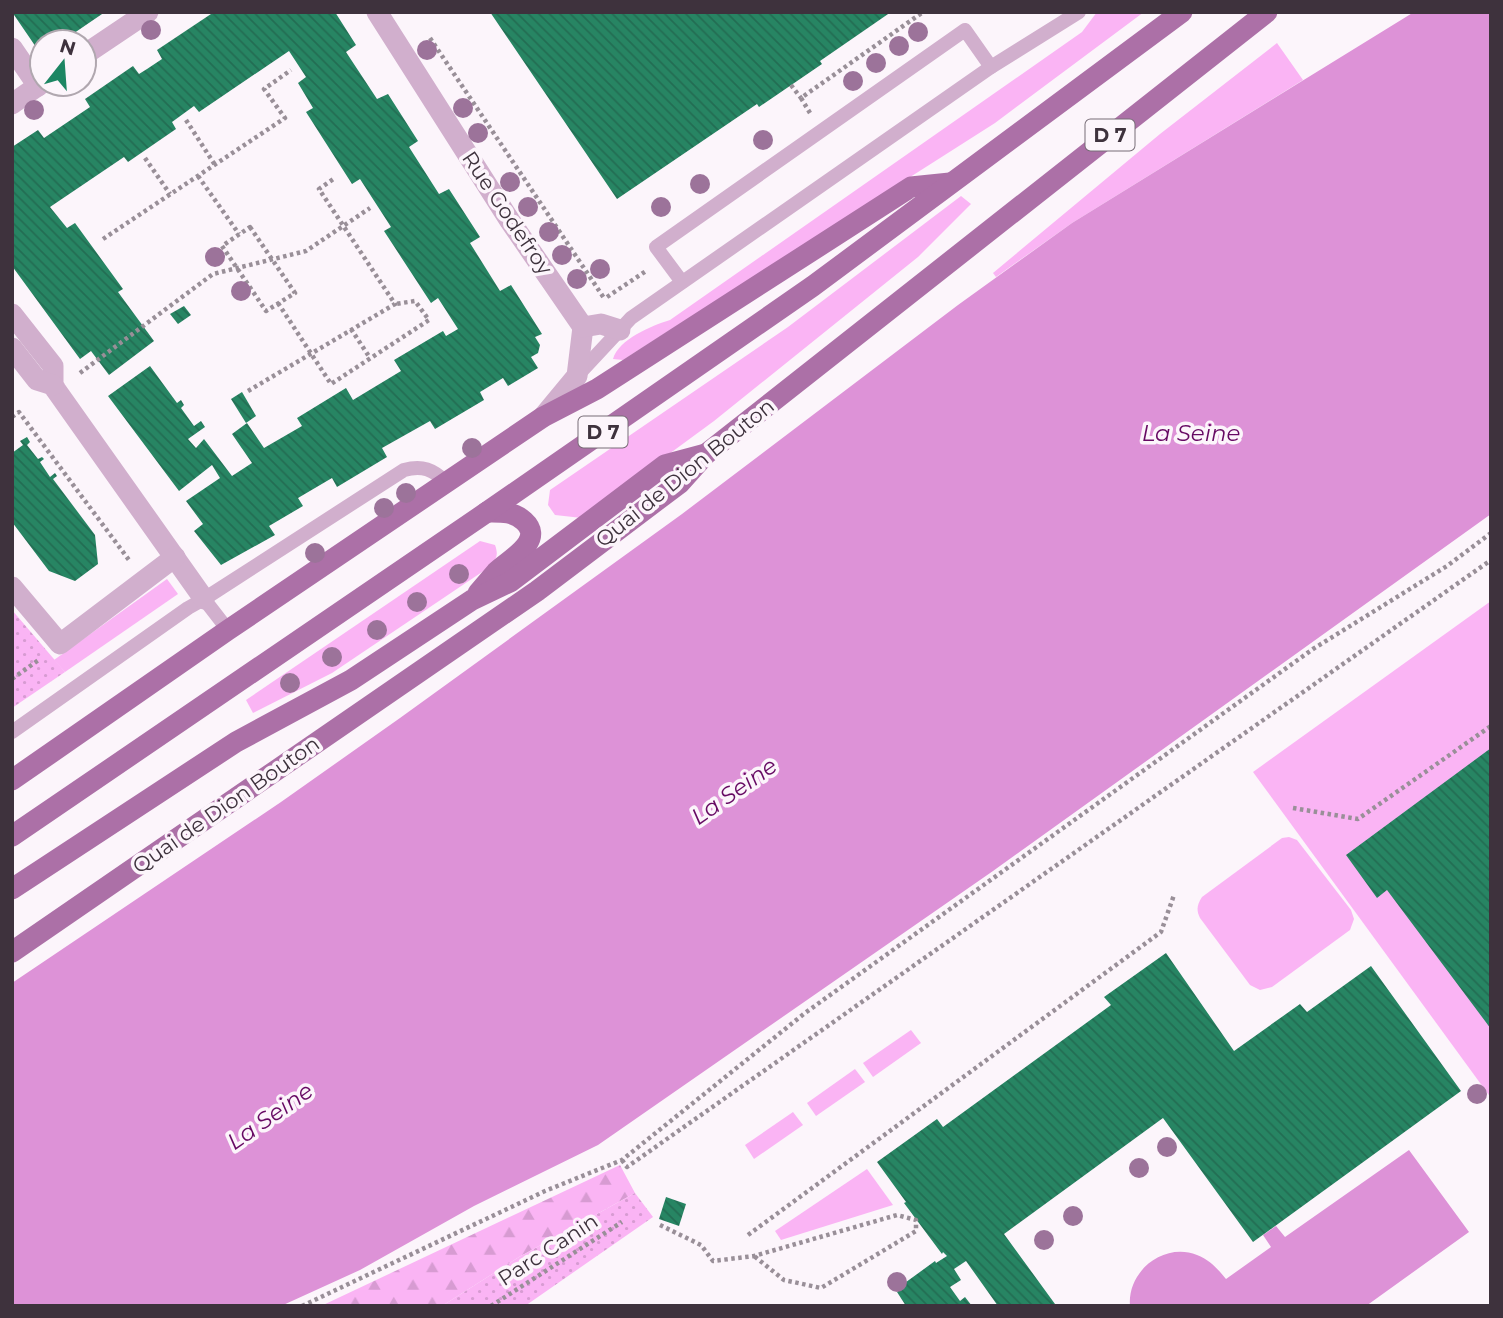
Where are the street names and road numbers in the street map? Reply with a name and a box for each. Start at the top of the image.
road number: D 7 [1086,119,1134,150]
street label: Rue Godefroy [457,146,558,280]
street label: Quai de Dion Bouton [590,393,779,552]
road number: D 7 [578,416,628,448]
street label: Quai de Dion Bouton [128,731,324,879]
street label: Parc Canin [493,1208,602,1291]

